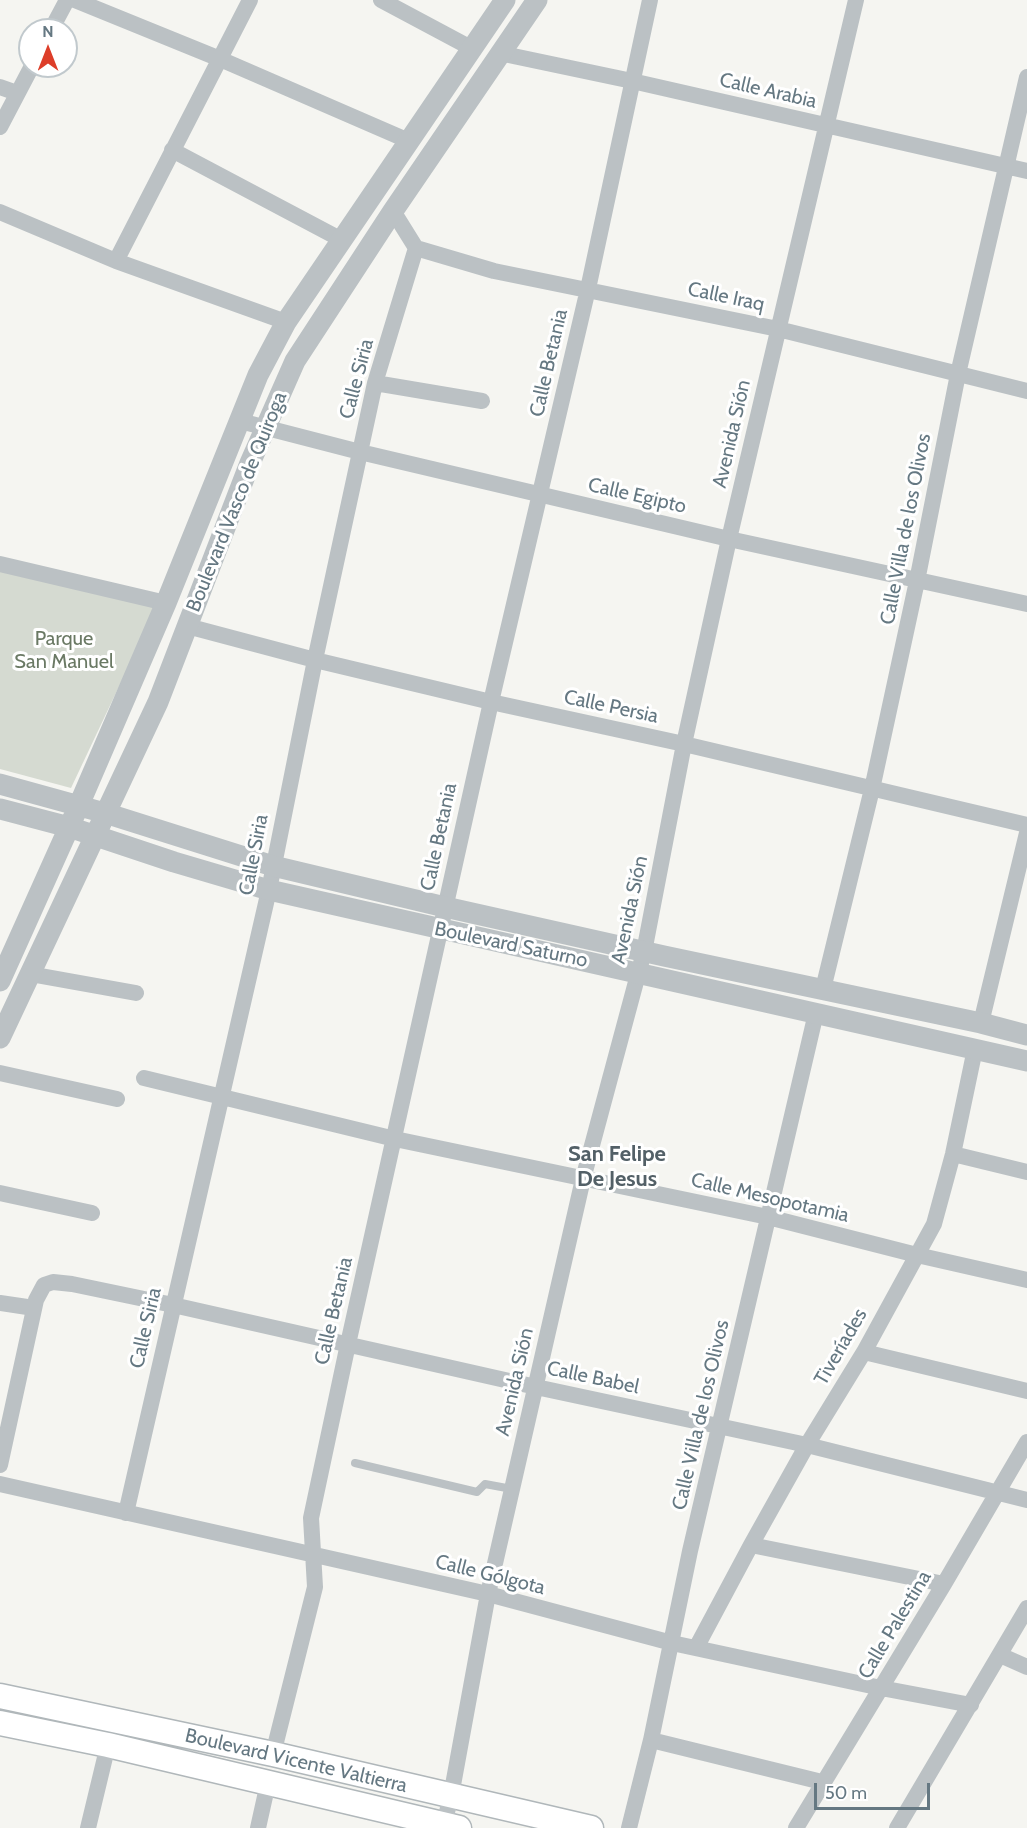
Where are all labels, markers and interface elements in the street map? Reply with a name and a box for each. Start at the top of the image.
north arrow [18,18,78,78]
text: N [42,22,54,41]
street label: Calle Arabia [717,68,819,114]
street label: Calle Iraq [685,277,767,317]
street label: Calle Betania [525,307,573,419]
street label: Calle Siria [335,336,379,422]
street label: Avenida Sión [708,378,756,490]
street label: Boulevard Vasco de Quiroga [182,388,292,616]
street label: Calle Villa de los Olivos [876,431,936,627]
street label: Calle Egipto [586,473,688,519]
park label: Parque San Manuel [14,627,114,674]
street label: Calle Persia [562,685,660,729]
street label: Calle Betania [416,781,462,893]
street label: Calle Siria [234,812,274,898]
street label: Avenida Sión [607,854,653,966]
street label: Boulevard Saturno [432,917,590,973]
district label: San Felipe De Jesus [568,1142,666,1194]
street label: Calle Mesopotamia [689,1168,851,1228]
street label: Calle Betania [310,1255,358,1367]
street label: Calle Siria [125,1285,167,1371]
street label: Tiveríades [810,1304,872,1390]
street label: Calle Villa de los Olivos [667,1318,735,1512]
street label: Avenida Sión [491,1326,539,1438]
street label: Calle Babel [545,1357,641,1399]
street label: Calle Gólgota [433,1550,547,1600]
street label: Calle Palestina [853,1567,937,1683]
street label: Boulevard Vicente Valtierra [183,1724,409,1798]
scale bar [817,1771,932,1809]
text: 50 m [825,1782,867,1804]

